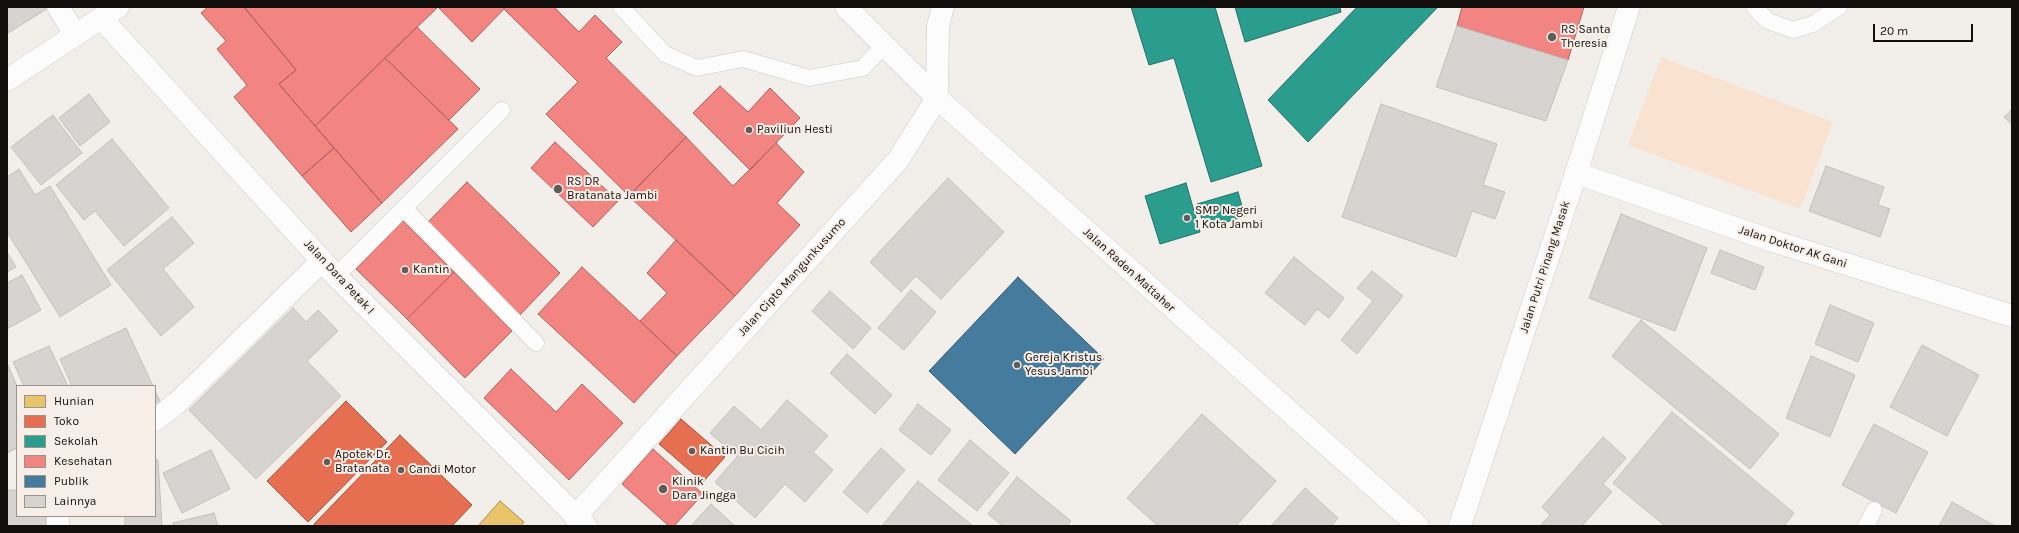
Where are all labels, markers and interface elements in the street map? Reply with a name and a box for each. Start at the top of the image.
scale bar [1875,16,1975,42]
place label: RS Santa Theresia [1561,23,1611,51]
text: 20 m [1880,24,1908,38]
marker: RS Santa Theresia [1546,31,1558,43]
place label: Paviliun Hesti [757,123,833,137]
marker: Paviliun Hesti [744,125,754,135]
place label: RS DR Bratanata Jambi [567,175,658,203]
marker: RS DR Bratanata Jambi [552,183,564,195]
street label: Jalan Putri Pinang Masak [1517,199,1573,335]
place label: SMP Negeri 1 Kota Jambi [1195,204,1263,232]
marker: SMP Negeri 1 Kota Jambi [1182,213,1192,223]
street label: Jalan Cipto Mangunkusumo [735,215,849,339]
street label: Jalan Doktor AK Gani [1737,223,1849,271]
street label: Jalan Raden Mattaher [1080,225,1178,315]
street label: Jalan Dara Petak I [301,237,377,317]
place label: Kantin [413,263,449,277]
marker: Kantin [400,265,410,275]
place label: Gereja Kristus Yesus Jambi [1025,351,1102,379]
marker: Gereja Kristus Yesus Jambi [1012,360,1022,370]
legend [16,385,156,517]
text: Hunian [54,394,94,408]
text: Toko [54,414,79,428]
text: Sekolah [54,434,98,448]
place label: Kantin Bu Cicih [700,444,785,458]
marker: Kantin Bu Cicih [687,446,697,456]
place label: Apotek Dr. Bratanata [335,448,390,476]
text: Kesehatan [54,454,112,468]
marker: Apotek Dr. Bratanata [322,457,332,467]
place label: Candi Motor [409,463,476,477]
marker: Candi Motor [396,465,406,475]
text: Publik [54,474,89,488]
place label: Klinik Dara Jingga [672,475,736,503]
marker: Klinik Dara Jingga [657,483,669,495]
text: Lainnya [54,494,96,508]

